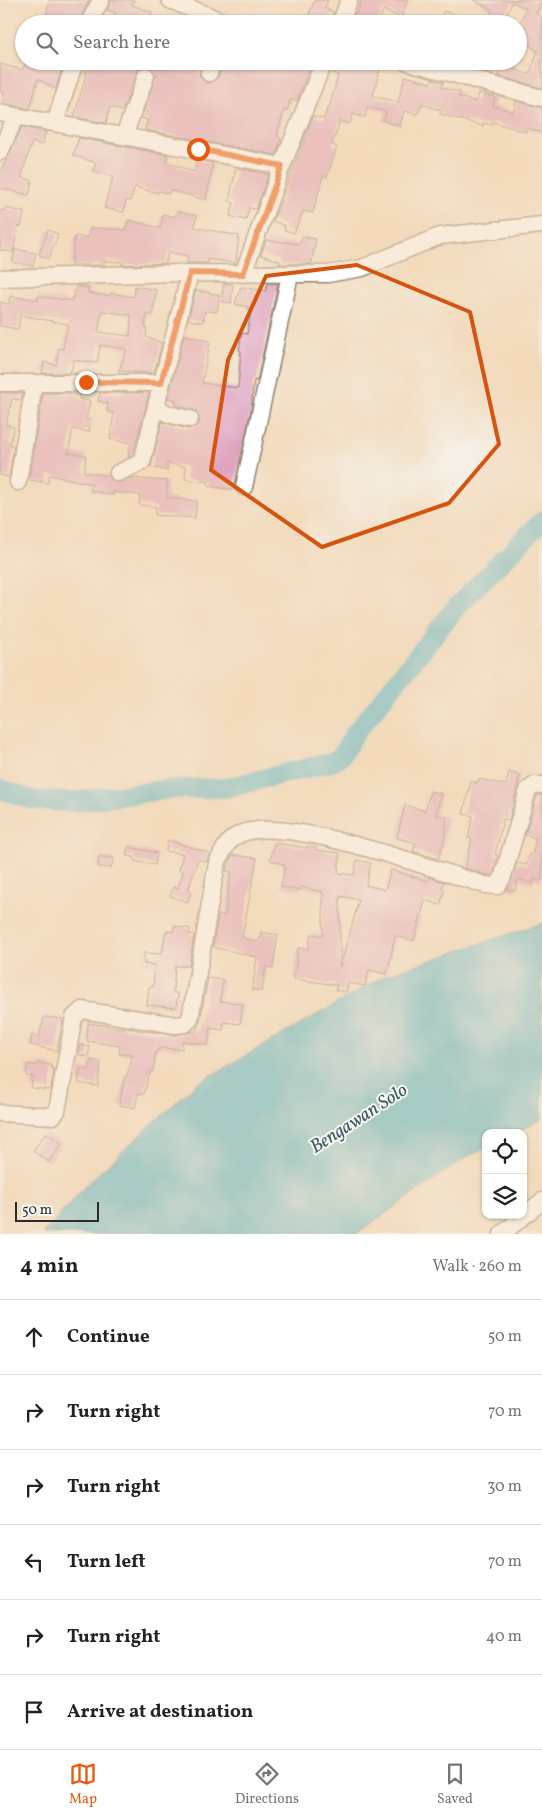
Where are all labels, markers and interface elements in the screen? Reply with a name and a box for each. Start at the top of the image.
search box [15,15,527,70]
icon: search [33,29,61,57]
text: Search here [73,30,170,56]
route start [187,138,210,161]
route end [75,371,98,394]
water label: Bengawan Solo [305,1078,413,1160]
map controls [482,1129,527,1219]
button: locate [482,1129,527,1174]
button: layers [482,1174,527,1219]
scale bar [15,1199,99,1222]
text: 50 m [22,1201,52,1220]
text: 4 min [20,1252,79,1281]
text: Walk · 260 m [432,1256,522,1278]
icon: ahead [20,1323,48,1351]
text: Continue [67,1324,150,1350]
text: 50 m [488,1326,522,1348]
icon: right [20,1398,48,1426]
text: Turn right [67,1399,160,1425]
text: 70 m [488,1401,522,1423]
icon: right [20,1473,48,1501]
text: Turn right [67,1474,160,1500]
text: 30 m [487,1476,522,1498]
icon: left [20,1548,48,1576]
text: Turn left [67,1549,146,1575]
text: 70 m [488,1551,522,1573]
icon: right [20,1623,48,1651]
text: Turn right [67,1624,160,1650]
text: 40 m [486,1626,522,1648]
icon: arrive [20,1698,48,1726]
text: Arrive at destination [67,1699,253,1725]
tab: Map [69,1760,97,1809]
tab: Directions [235,1760,299,1809]
tab: Saved [437,1760,473,1809]

